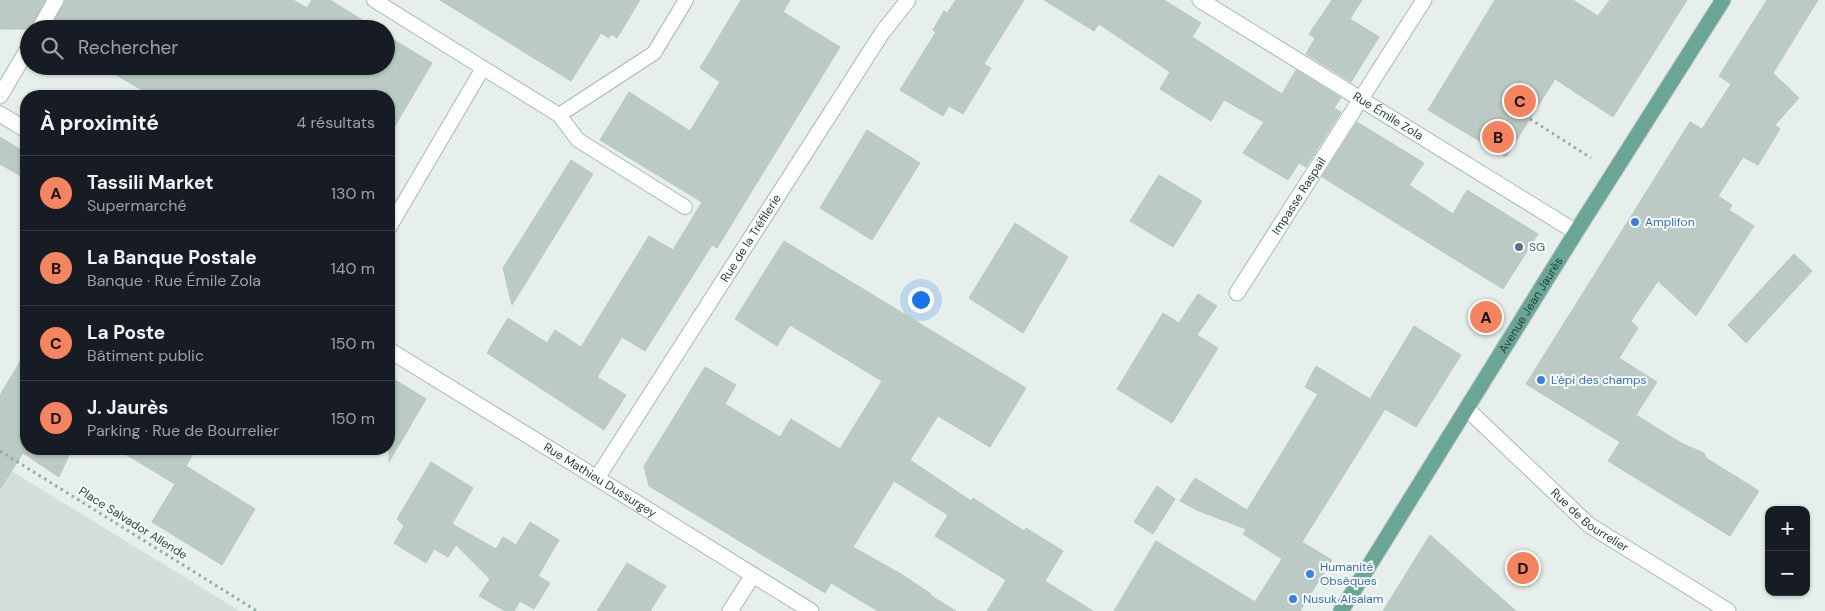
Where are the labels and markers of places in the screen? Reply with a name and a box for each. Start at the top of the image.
pin: C [1504,82,1536,120]
pin: B [1482,118,1514,156]
place label: Amplifon [1645,214,1695,230]
marker: Amplifon [1629,216,1641,228]
place label: SG [1529,239,1545,255]
marker: SG [1513,241,1525,253]
pin: A [1470,298,1502,336]
place label: L'épi des champs [1551,372,1646,388]
marker: L'épi des champs [1535,374,1547,386]
pin: D [1507,549,1539,587]
place label: Humanité Obsèques [1320,559,1377,589]
marker: Humanité Obsèques [1304,568,1316,580]
place label: Nusuk Alsalam [1303,591,1383,607]
marker: Nusuk Alsalam [1287,593,1299,605]

